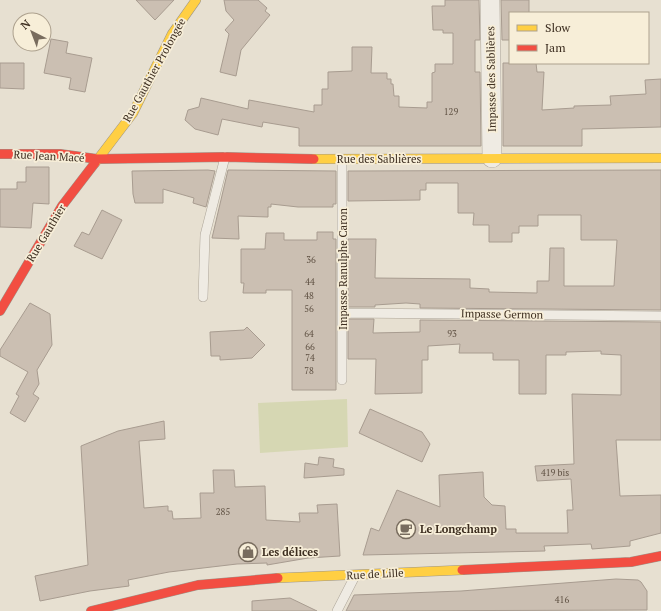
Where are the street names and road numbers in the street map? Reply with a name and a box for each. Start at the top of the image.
street label: Rue Gauthier Prolongée [120,15,189,125]
street label: Impasse des Sablières [483,26,499,132]
street label: Rue Jean Macé [13,147,85,165]
street label: Rue des Sablières [337,152,422,166]
street label: Rue Gauthier [23,201,69,264]
street label: Impasse Ranulphe Caron [336,208,350,330]
street label: Impasse Germon [461,306,544,322]
street label: Rue de Lille [346,565,404,582]

